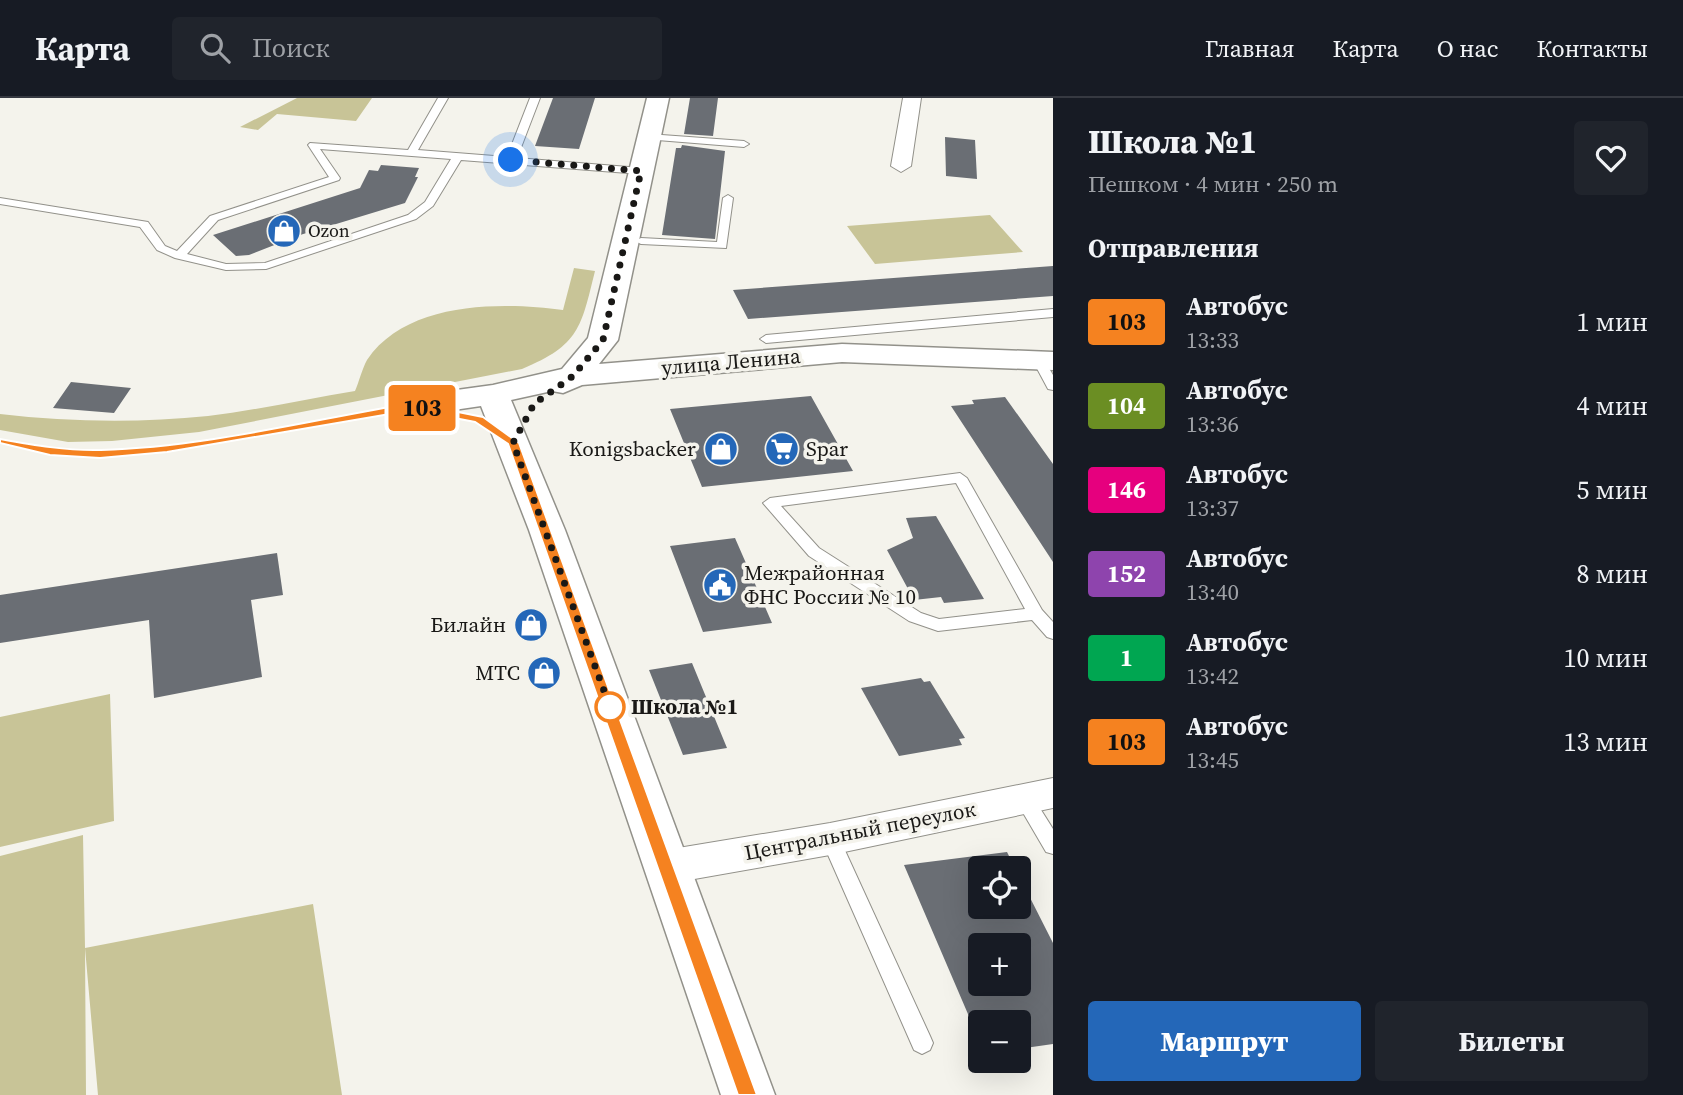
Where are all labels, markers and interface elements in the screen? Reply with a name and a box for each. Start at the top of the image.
search box [172,17,662,80]
text: Карта [35,26,130,71]
icon: search [196,29,234,67]
text: Поиск [252,30,330,66]
text: Главная [1205,32,1294,65]
text: Карта [1332,32,1399,65]
text: О нас [1437,32,1498,65]
text: Контакты [1536,32,1648,65]
text: Школа №1 [1088,119,1257,164]
button: heart [1574,121,1648,195]
your location [493,142,528,177]
text: Пешком · 4 мин · 250 m [1088,168,1338,200]
shop icon: Ozon [265,212,303,250]
place label: Ozon [308,218,350,243]
text: Отправления [1088,230,1259,266]
text: Автобус [1186,288,1288,324]
text: 1 мин [1576,304,1648,340]
text: 103 [1107,305,1146,338]
text: 13:33 [1186,324,1239,356]
street label: улица Ленина [660,341,802,382]
text: Автобус [1186,372,1288,408]
line badge: 103 [382,385,462,431]
text: 4 мин [1576,388,1648,424]
text: 104 [1107,389,1146,422]
text: 103 [402,391,442,424]
text: 13:36 [1186,408,1239,440]
shop icon: Konigsbacker [702,430,740,468]
supermarket icon: Spar [763,430,801,468]
place label: Konigsbacker [569,434,696,463]
place label: Spar [806,434,848,463]
text: Автобус [1186,456,1288,492]
text: 5 мин [1576,472,1648,508]
text: 146 [1107,473,1146,506]
text: 13:37 [1186,492,1239,524]
text: Автобус [1186,540,1288,576]
text: 8 мин [1576,556,1648,592]
text: 152 [1107,557,1146,590]
place label: Межрайонная ФНС России № 10 [744,558,916,611]
public building icon: Межрайонная ФНС России № 10 [701,566,739,604]
text: 13:40 [1186,576,1239,608]
shop icon: Билайн [512,606,550,644]
place label: Билайн [430,610,506,639]
text: Автобус [1186,624,1288,660]
text: 10 мин [1563,640,1648,676]
text: 1 [1120,641,1133,674]
shop icon: МТС [525,654,563,692]
place label: МТС [475,658,520,687]
text: 13:42 [1186,660,1239,692]
marker: Школа №1 [595,692,625,722]
place label: Школа №1 [631,692,738,721]
text: Автобус [1186,708,1288,744]
text: 13 мин [1563,724,1648,760]
text: 103 [1107,725,1146,758]
text: 13:45 [1186,744,1239,776]
street label: Центральный переулок [742,794,978,867]
map controls [968,856,1031,1073]
button: locate [968,856,1031,919]
button: + [968,933,1031,996]
button: Маршрут [1088,1001,1361,1081]
button: Билеты [1375,1001,1648,1081]
button: − [968,1010,1031,1073]

